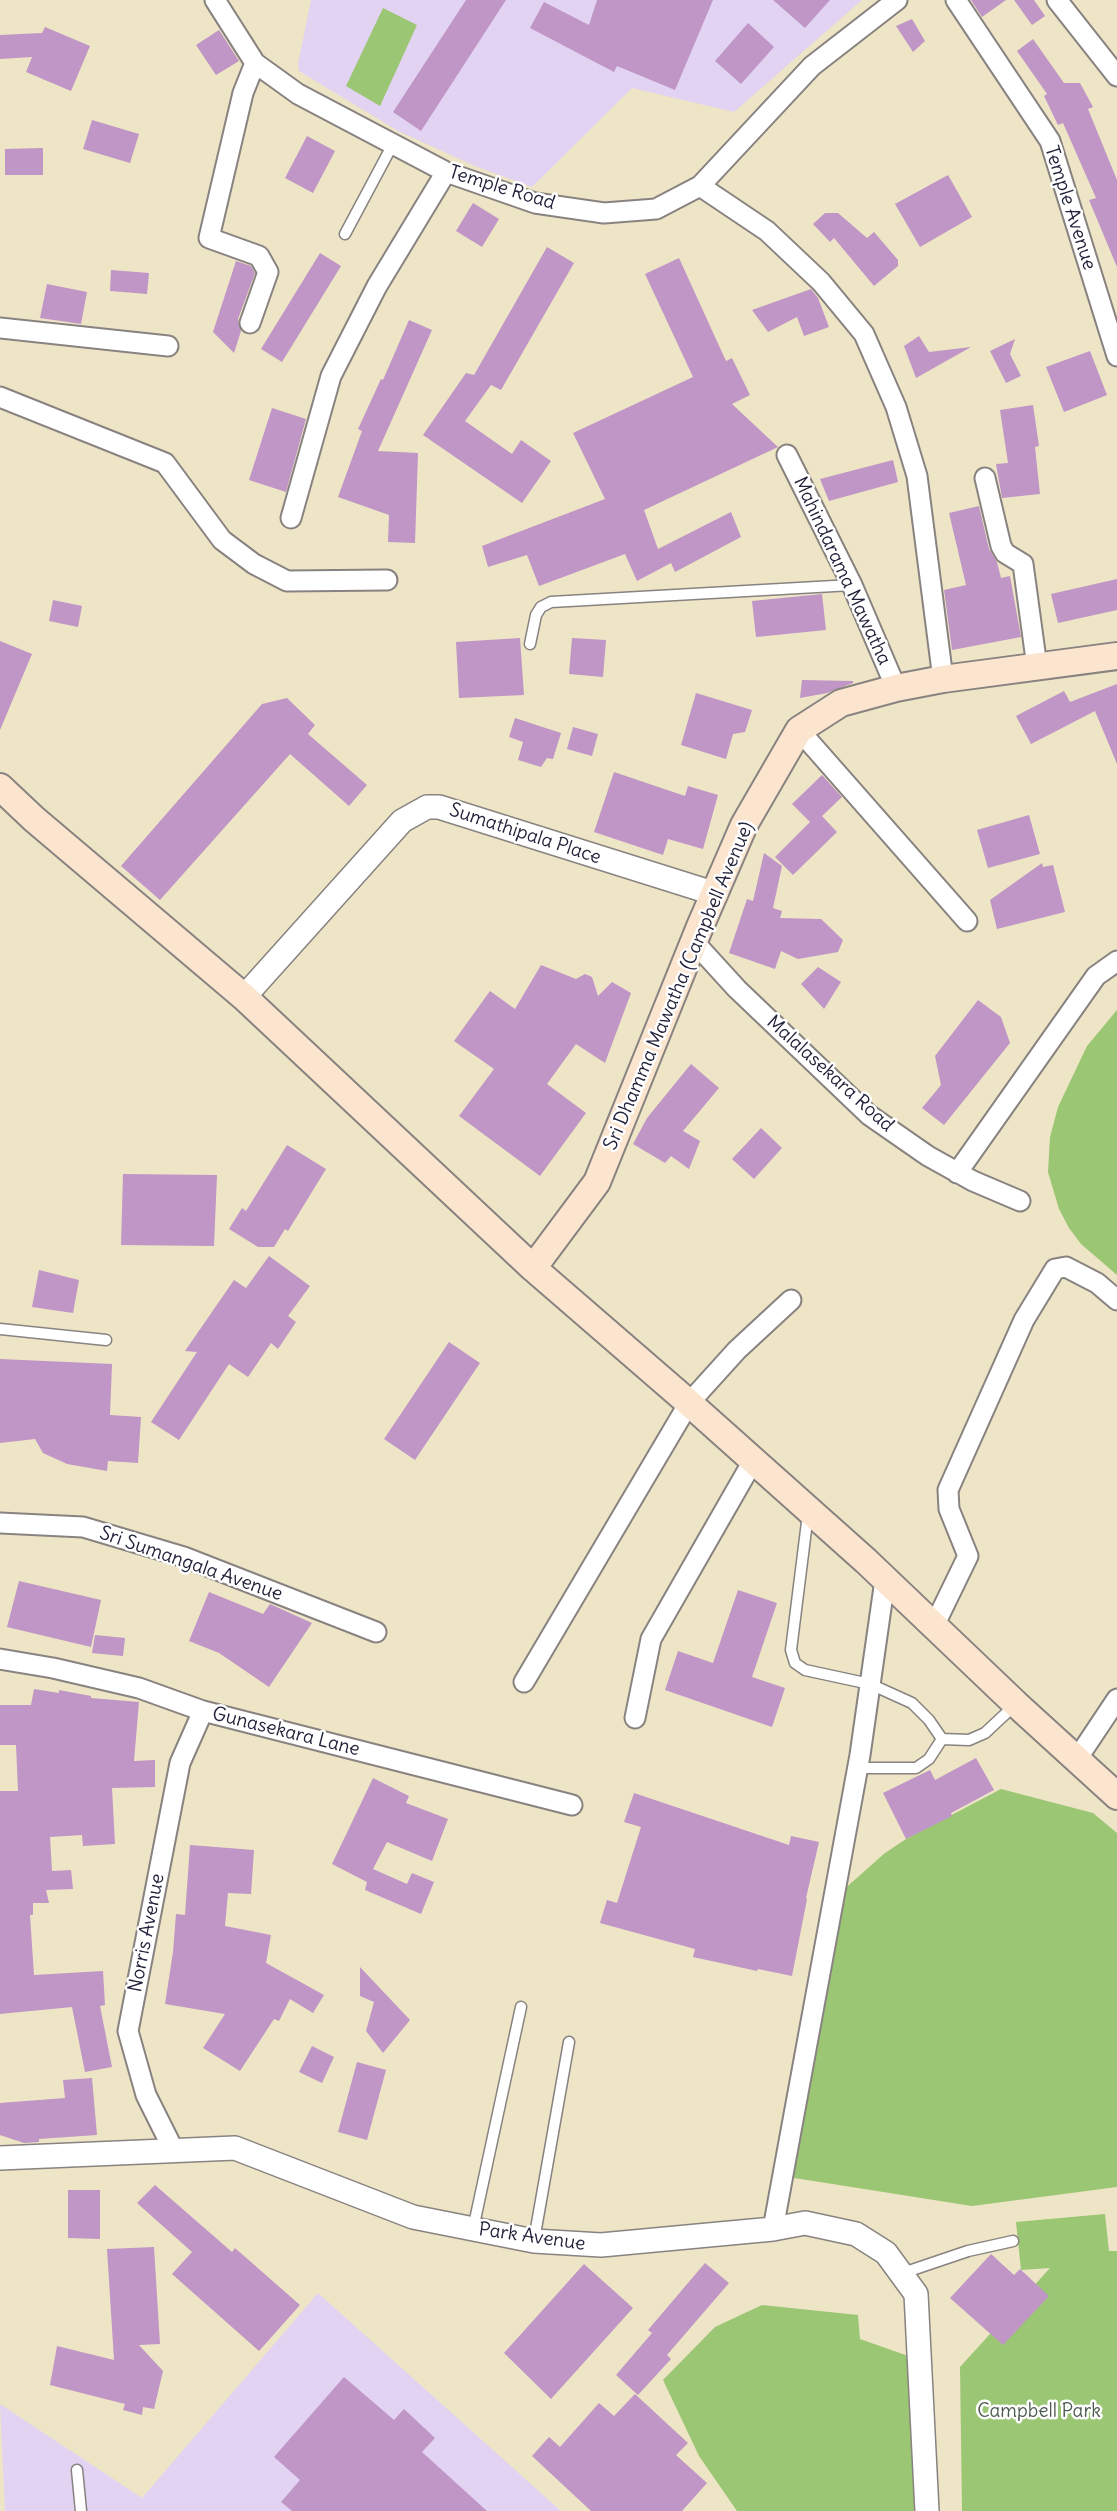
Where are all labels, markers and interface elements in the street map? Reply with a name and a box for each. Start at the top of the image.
street label: Temple Avenue [1039,143,1101,273]
street label: Temple Road [446,161,558,215]
street label: Mahindarama Mawatha [788,473,896,669]
street label: Sumathipala Place [446,799,604,869]
street label: Sri Dhamma Mawatha (Campbell Avenue) [599,818,759,1154]
street label: Malalasekara Road [762,1011,898,1137]
street label: Sri Sumangala Avenue [97,1522,285,1606]
street label: Gunasekara Lane [210,1703,362,1761]
street label: Norris Avenue [124,1872,170,1994]
street label: Park Avenue [477,2218,587,2256]
park label: Campbell Park [977,2401,1101,2423]

